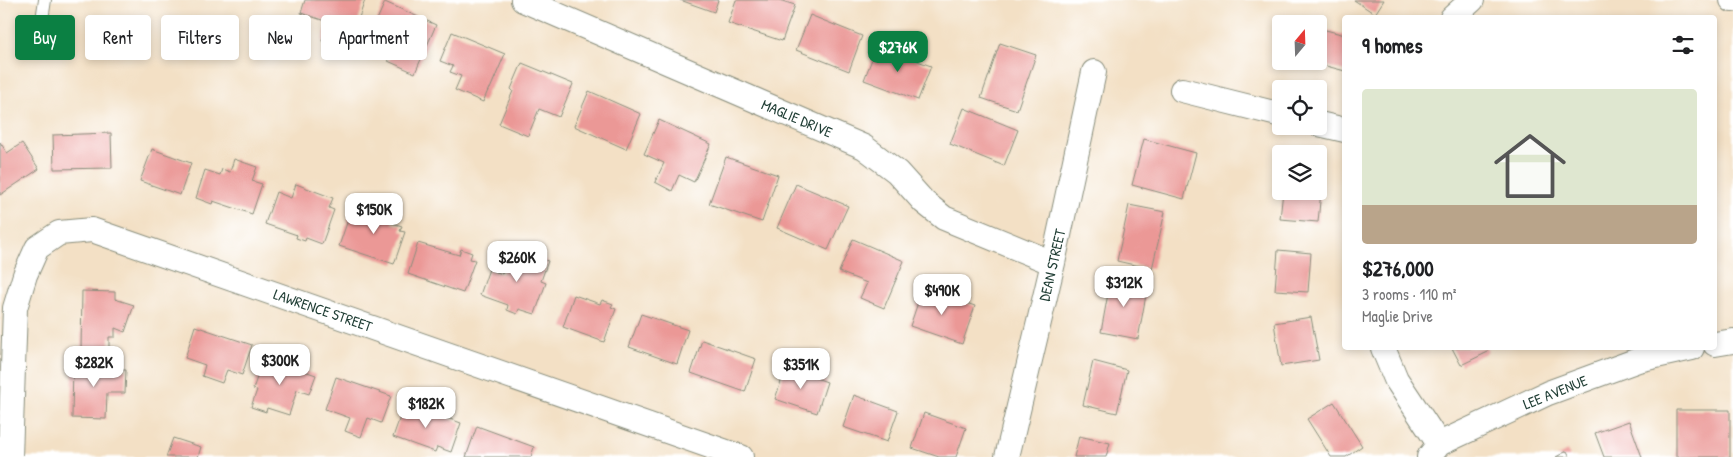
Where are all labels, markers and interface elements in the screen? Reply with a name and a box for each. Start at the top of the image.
chip: Buy [15,15,75,60]
chip: Rent [85,15,151,60]
chip: Filters [161,15,239,60]
chip: New [249,15,311,60]
chip: Apartment [321,15,427,60]
north arrow [1272,15,1328,70]
map controls [1272,15,1327,200]
pin: $276K [863,30,933,73]
text: 9 homes [1362,31,1423,60]
icon: filters [1669,31,1697,59]
text: $276K [879,36,917,58]
button: locate [1272,80,1327,135]
street label: MAGLIE DRIVE [758,94,836,142]
icon: home [1485,121,1575,211]
button: layers [1272,145,1327,200]
pin: $150K [339,192,409,235]
text: $150K [356,198,392,220]
street label: DEAN STREET [1034,226,1071,303]
pin: $260K [482,240,552,283]
text: $260K [498,246,536,268]
text: $276,000 [1362,254,1434,283]
pin: $312K [1089,266,1159,308]
text: $312K [1106,271,1142,293]
pin: $490K [907,274,977,316]
text: $490K [924,279,960,301]
street label: LAWRENCE STREET [271,283,376,337]
text: 3 rooms · 110 m² [1362,283,1457,305]
text: Maglie Drive [1362,305,1433,327]
pin: $300K [245,344,315,386]
pin: $282K [59,346,129,388]
pin: $351K [766,348,836,390]
text: $300K [261,349,299,371]
text: $282K [75,351,113,373]
text: $351K [783,353,819,375]
street label: LEE AVENUE [1520,369,1591,414]
pin: $182K [391,386,461,429]
text: $182K [408,392,444,414]

